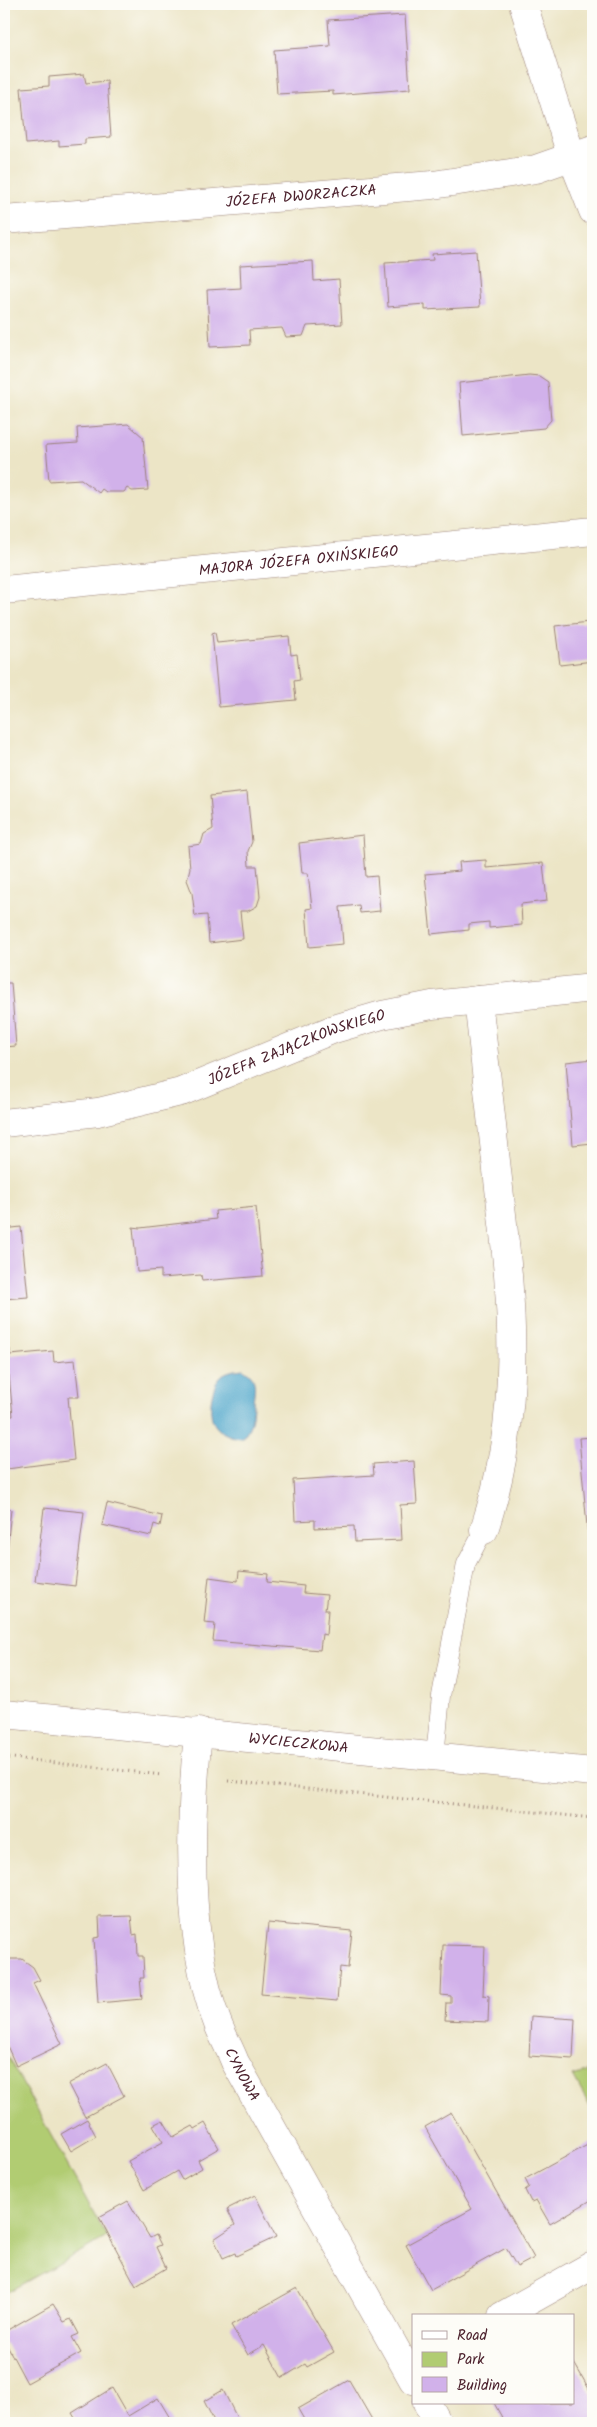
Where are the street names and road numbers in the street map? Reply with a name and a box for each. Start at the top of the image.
street label: JÓZEFA DWORZACZKA [225,179,378,215]
street label: MAJORA JÓZEFA OXIŃSKIEGO [198,540,400,583]
street label: JÓZEFA ZAJĄCZKOWSKIEGO [204,1004,388,1093]
street label: WYCIECZKOWA [248,1727,349,1761]
street label: CYNOWA [217,2044,266,2106]

